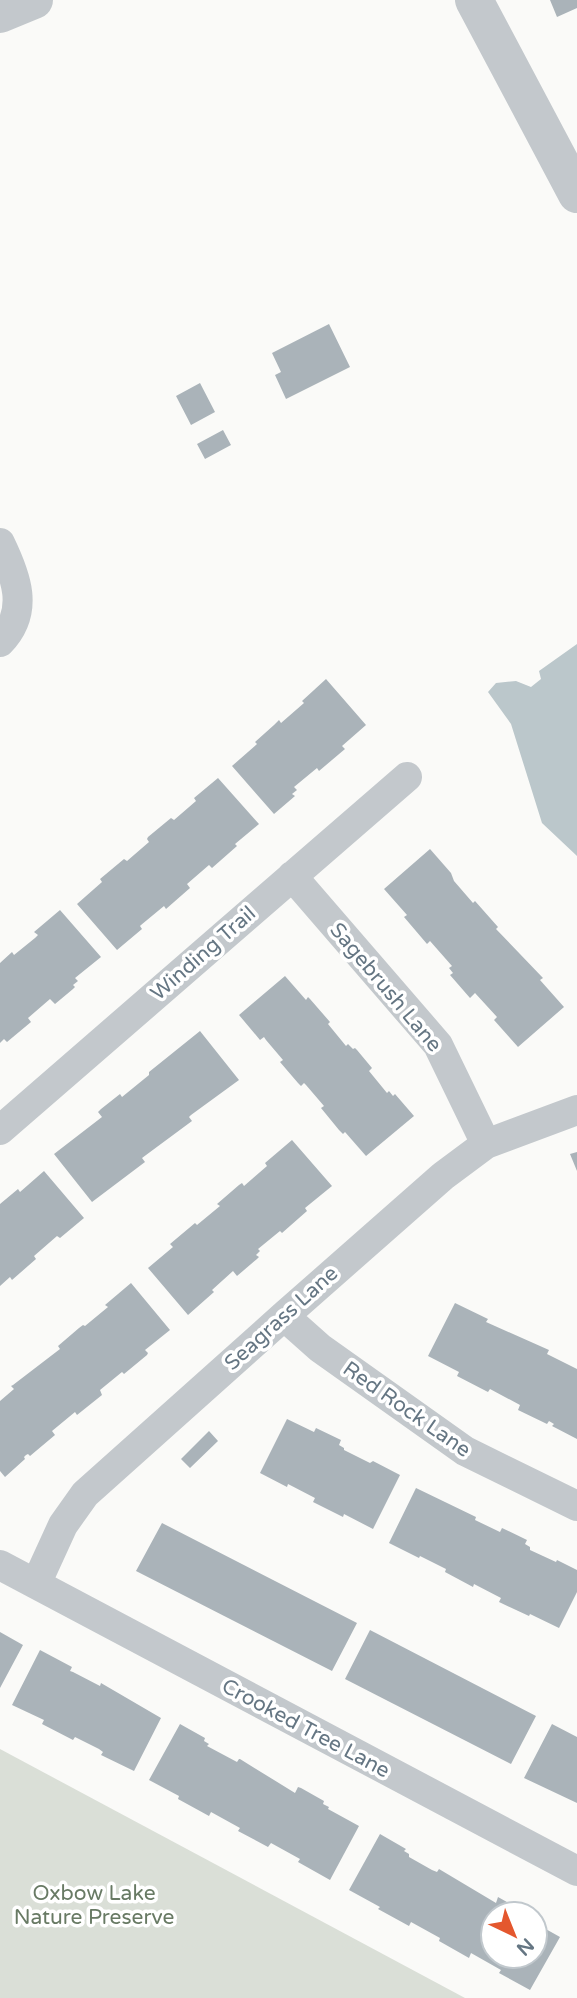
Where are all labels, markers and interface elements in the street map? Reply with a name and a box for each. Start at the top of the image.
street label: Winding Trail [146,901,261,1006]
street label: Sagebrush Lane [324,918,447,1057]
street label: Seagrass Lane [219,1261,343,1376]
street label: Red Rock Lane [338,1356,475,1463]
street label: Crooked Tree Lane [217,1674,394,1783]
park label: Oxbow Lake Nature Preserve [14,1881,174,1930]
north arrow [479,1900,549,1970]
text: N [512,1933,538,1960]

